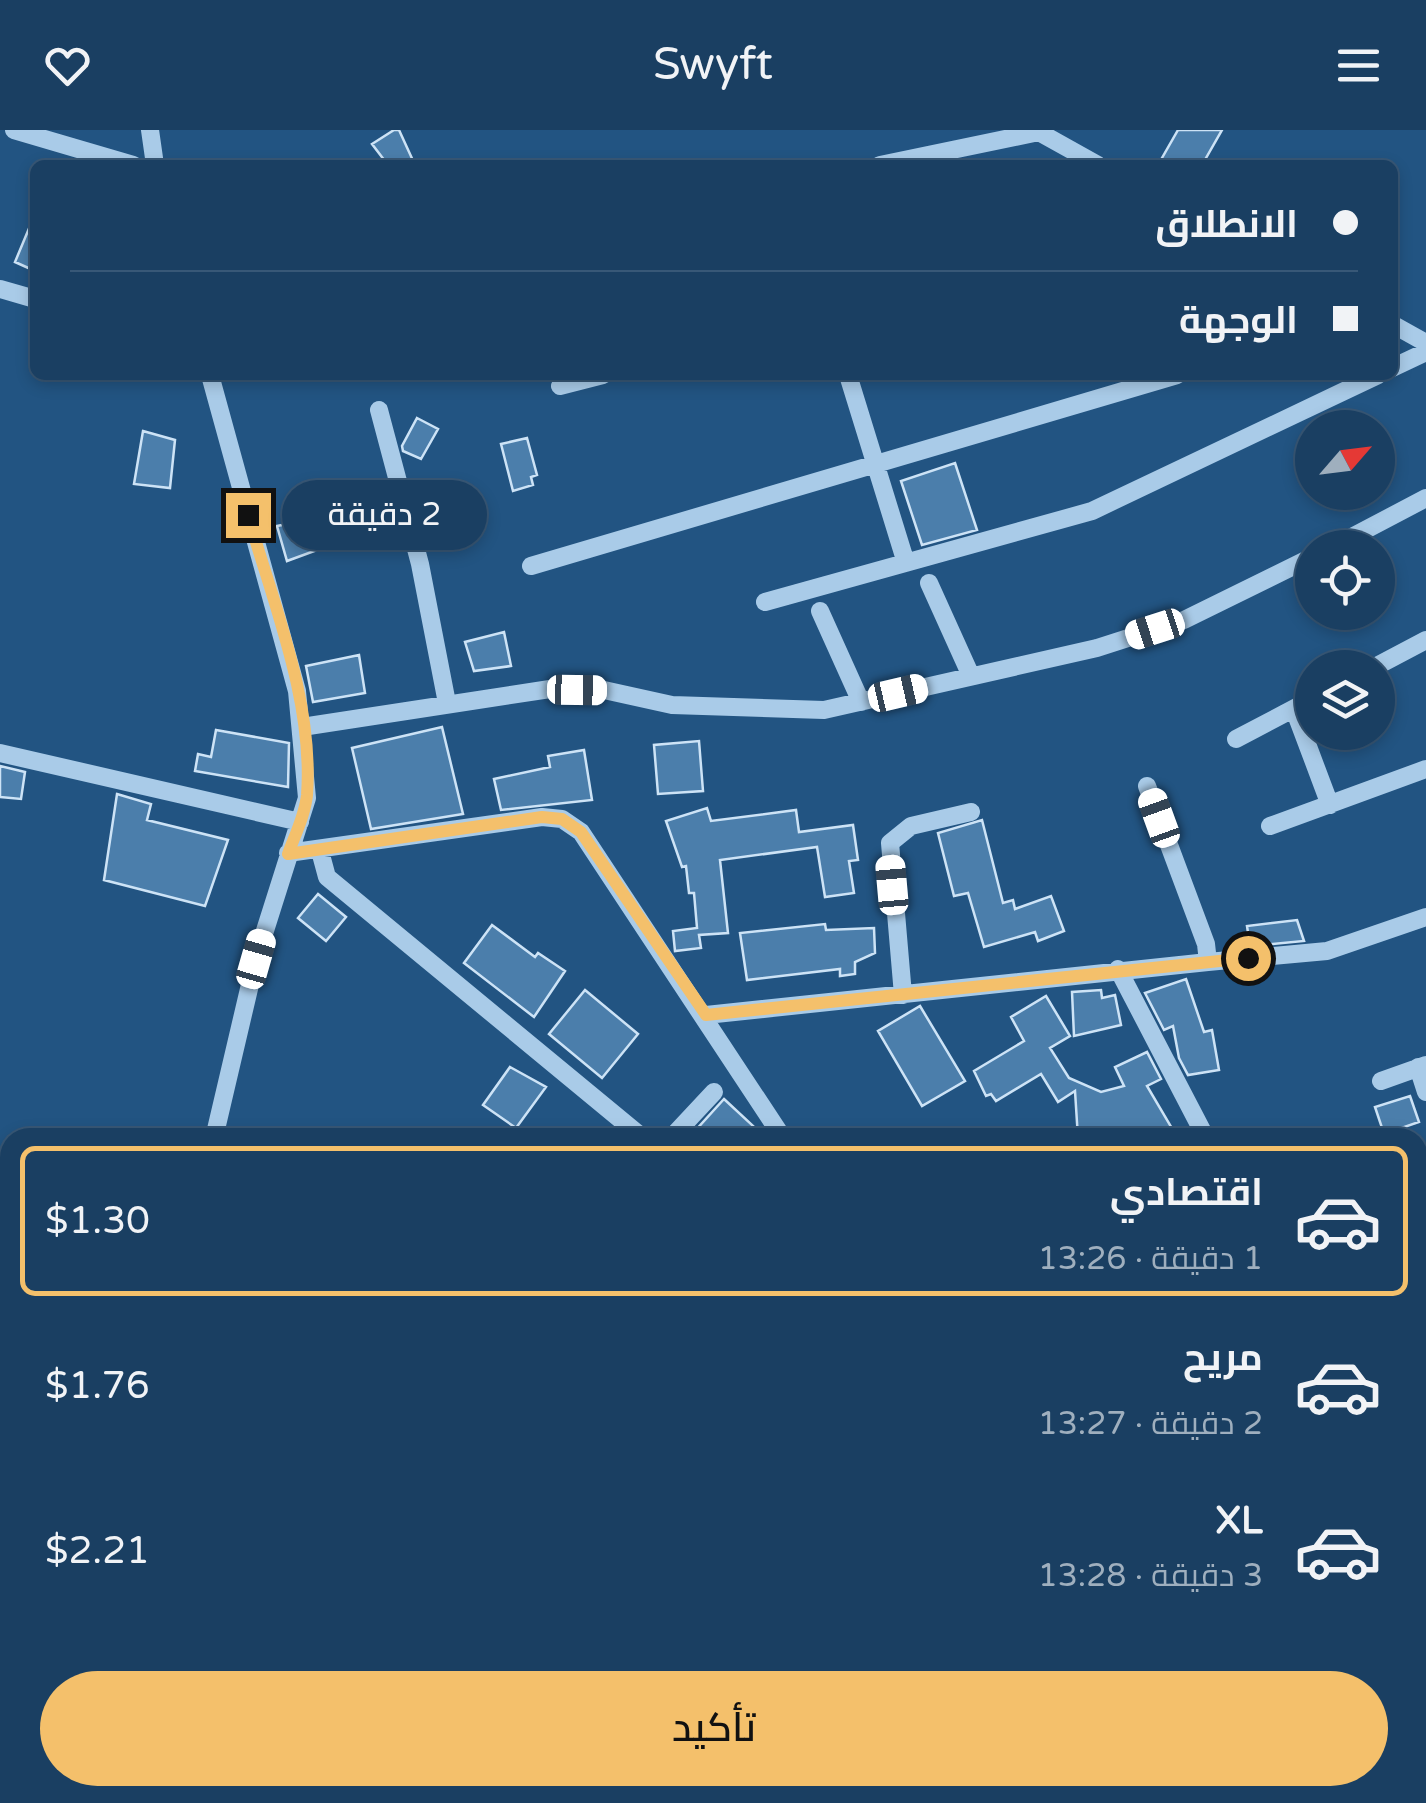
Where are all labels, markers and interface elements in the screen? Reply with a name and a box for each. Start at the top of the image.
icon: heart [40,38,95,93]
text: Swyft [653,38,773,92]
icon: menu [1331,38,1386,93]
text: الانطلاق [1155,202,1298,248]
text: الوجهة [1179,298,1298,344]
north arrow [1295,410,1395,510]
map controls [1295,410,1395,750]
callout: 2 دقيقة [283,480,488,550]
route end [226,493,271,538]
text: 2 دقيقة [328,496,441,534]
button: locate [1295,530,1395,630]
car [1122,605,1188,653]
button: layers [1295,650,1395,750]
car [865,672,931,714]
car [547,674,607,706]
car [1135,785,1183,851]
car [874,854,910,916]
car [233,926,279,992]
route start [1226,936,1271,981]
text: اقتصادي [1110,1170,1263,1216]
icon: car [1293,1176,1383,1266]
text: $1.30 [45,1198,150,1244]
text: 1 دقيقة · 13:26 [1038,1240,1263,1278]
text: مريح [1183,1335,1263,1381]
icon: car [1293,1341,1383,1431]
text: $1.76 [45,1363,150,1409]
text: 2 دقيقة · 13:27 [1038,1405,1263,1443]
text: XL [1216,1498,1263,1544]
icon: car [1293,1506,1383,1596]
text: $2.21 [45,1528,150,1574]
text: 3 دقيقة · 13:28 [1038,1557,1263,1595]
button: تأكيد [40,1671,1388,1786]

